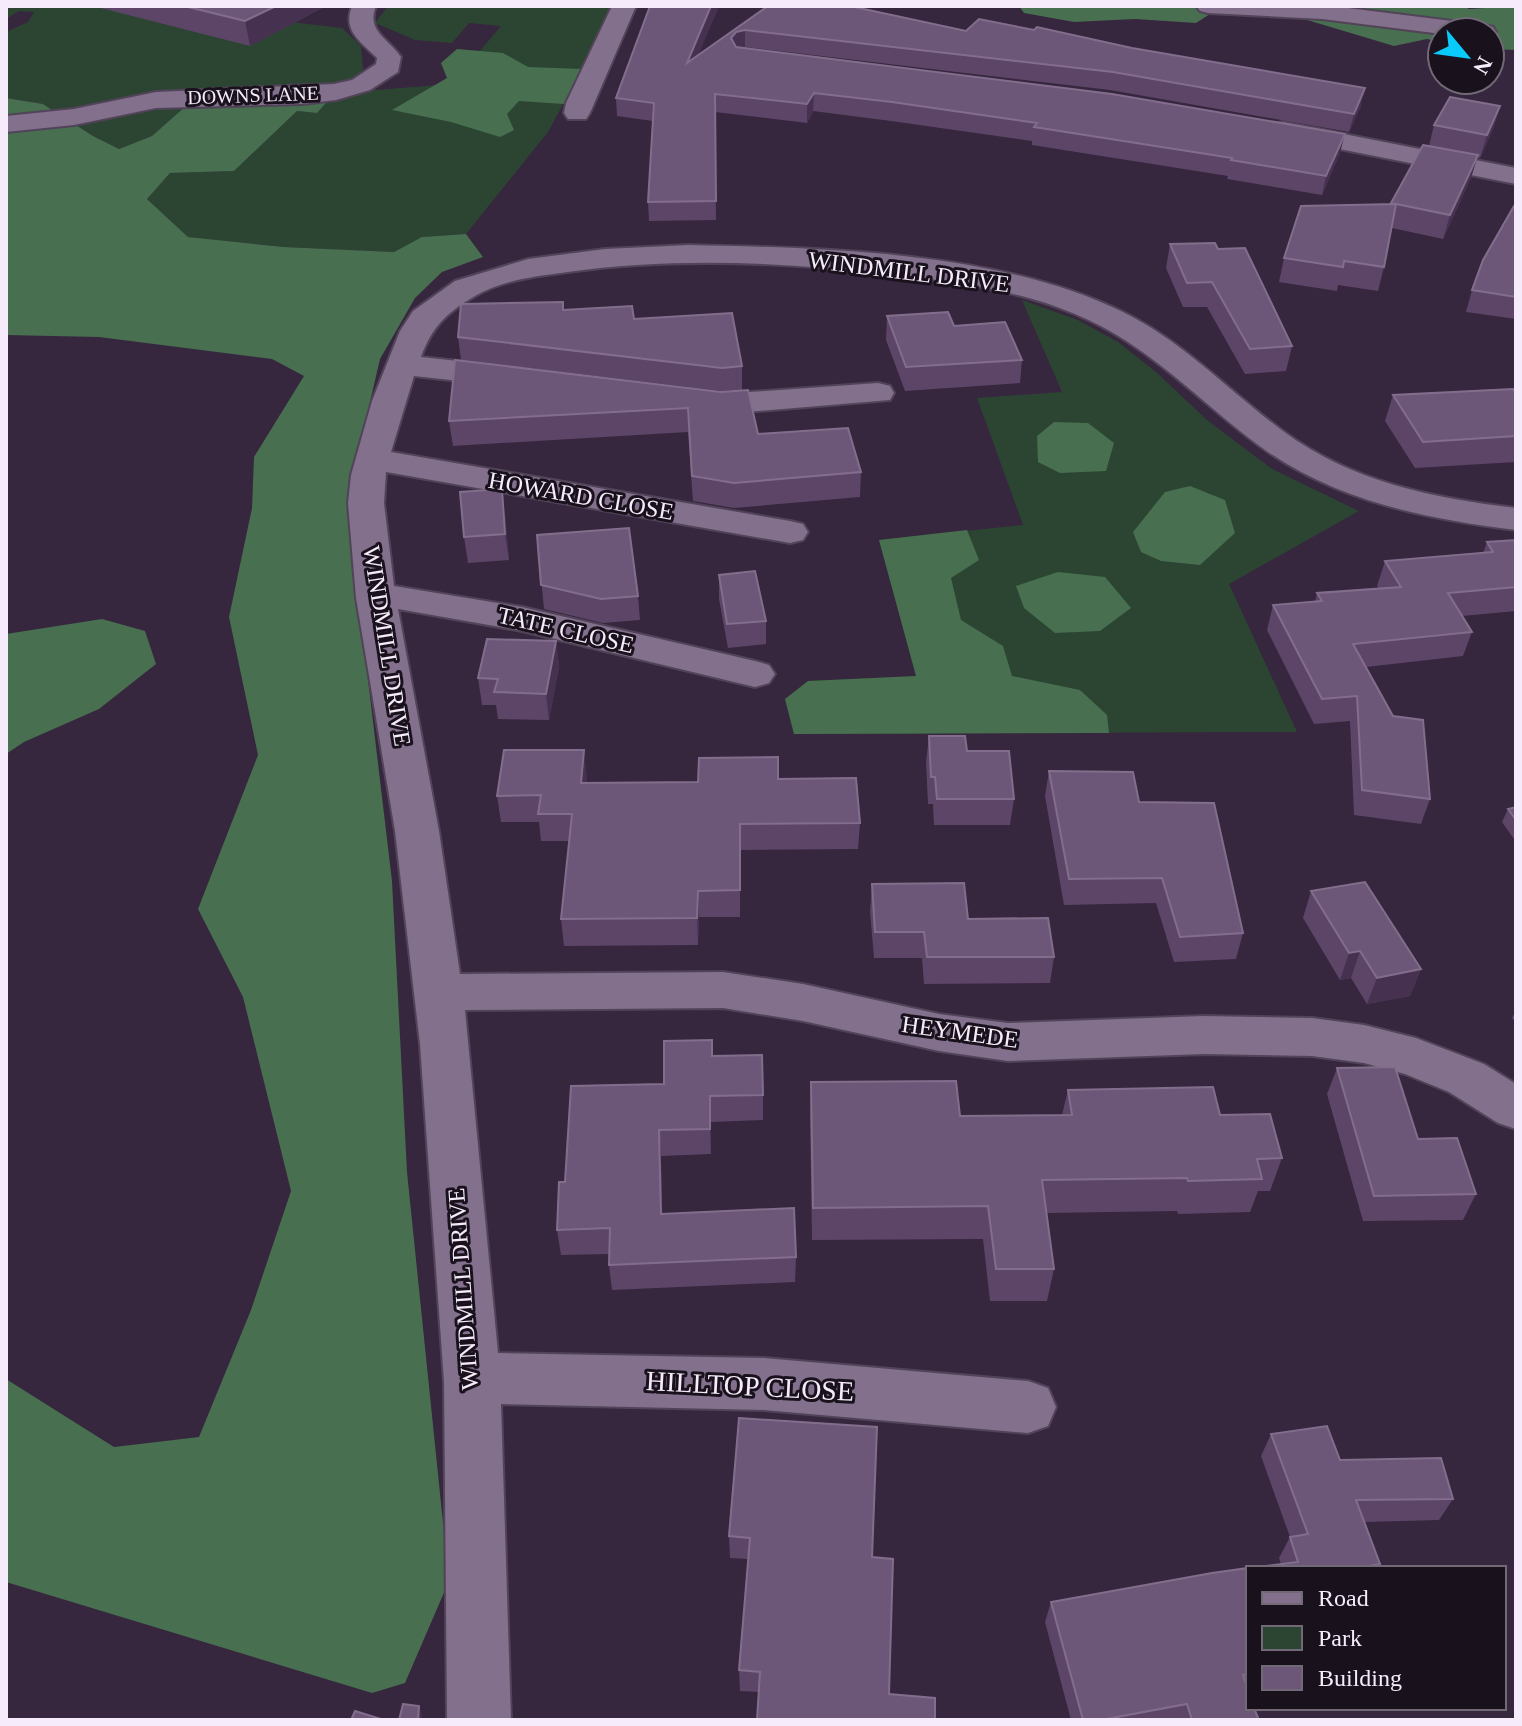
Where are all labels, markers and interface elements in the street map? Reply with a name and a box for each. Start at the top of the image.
north arrow [1426,16,1506,96]
text: N [1468,52,1498,79]
street label: DOWNS LANE [187,82,319,108]
street label: WINDMILL DRIVE [807,247,1011,297]
street label: HOWARD CLOSE [486,467,676,525]
street label: WINDMILL DRIVE [358,544,416,748]
street label: TATE CLOSE [495,602,637,658]
street label: HEYMEDE [900,1011,1020,1053]
street label: WINDMILL DRIVE [443,1187,483,1391]
street label: HILLTOP CLOSE [645,1365,855,1407]
legend [1246,1566,1506,1710]
text: Road [1318,1585,1369,1611]
text: Park [1318,1625,1362,1651]
text: Building [1318,1665,1402,1691]

